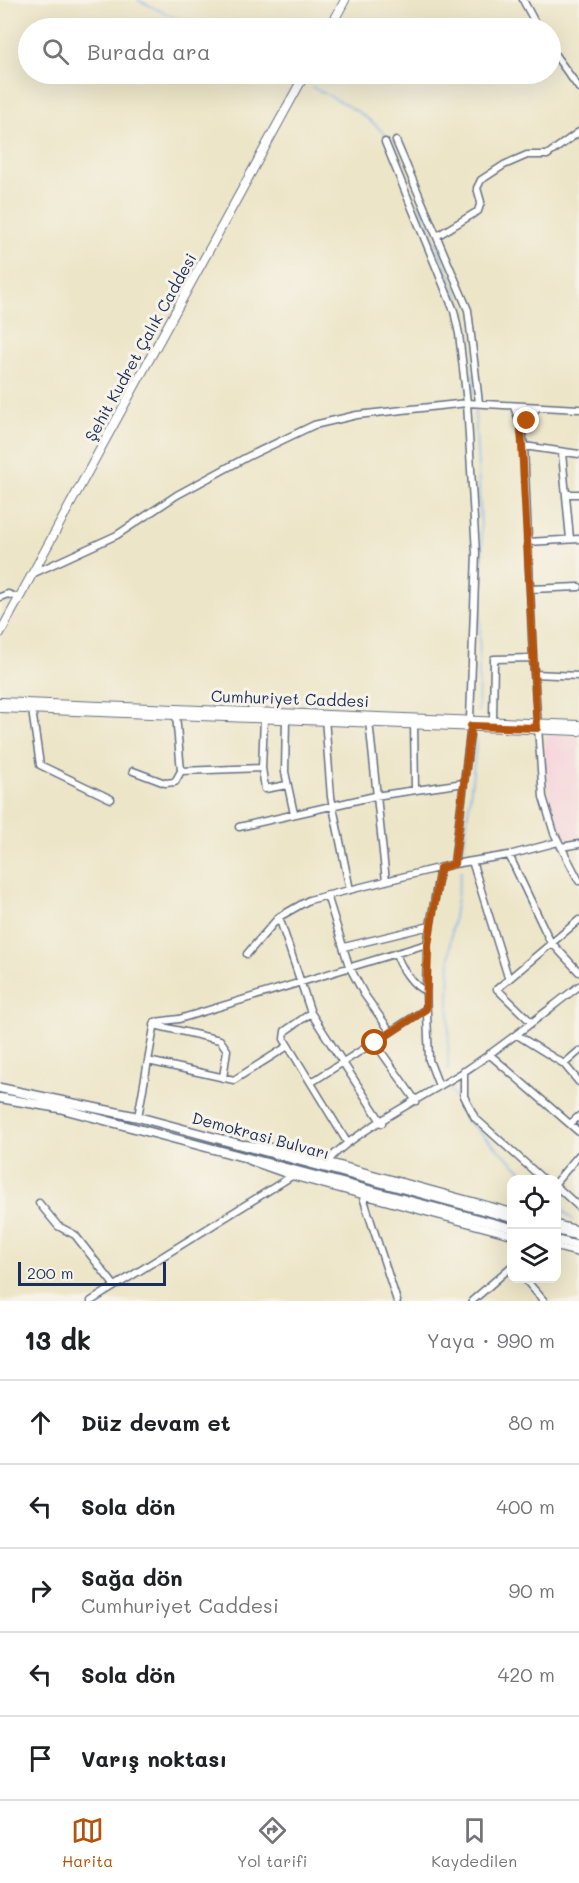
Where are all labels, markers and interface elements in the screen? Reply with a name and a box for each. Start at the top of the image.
search box [18,18,561,84]
icon: search [39,35,72,68]
text: Burada ara [87,37,211,66]
street label: Şehit Kudret Çalık Caddesi [79,249,201,445]
route end [513,407,539,433]
street label: Cumhuriyet Caddesi [211,685,369,711]
route start [361,1029,387,1055]
street label: Demokrasi Bulvarı [190,1107,332,1163]
map controls [507,1175,561,1283]
button: locate [507,1175,561,1229]
button: layers [507,1229,561,1283]
scale bar [18,1259,166,1286]
text: 200 m [27,1262,74,1283]
text: 13 dk [24,1323,91,1357]
text: Yaya · 990 m [427,1327,555,1353]
icon: ahead [24,1406,57,1439]
text: Düz devam et [81,1408,230,1437]
text: 80 m [508,1409,555,1435]
icon: left [24,1490,57,1523]
text: Sola dön [81,1492,175,1521]
text: 400 m [496,1493,555,1519]
text: Sağa dön [81,1563,183,1592]
icon: right [24,1574,57,1607]
text: 90 m [509,1577,555,1603]
text: Cumhuriyet Caddesi [81,1592,279,1618]
icon: left [24,1658,57,1691]
text: Sola dön [81,1660,175,1689]
text: 420 m [497,1661,555,1687]
icon: arrive [24,1742,57,1775]
text: Varış noktası [81,1744,227,1773]
tab: Harita [62,1814,113,1871]
tab: Yol tarifi [237,1814,307,1871]
tab: Kaydedilen [431,1814,517,1871]

